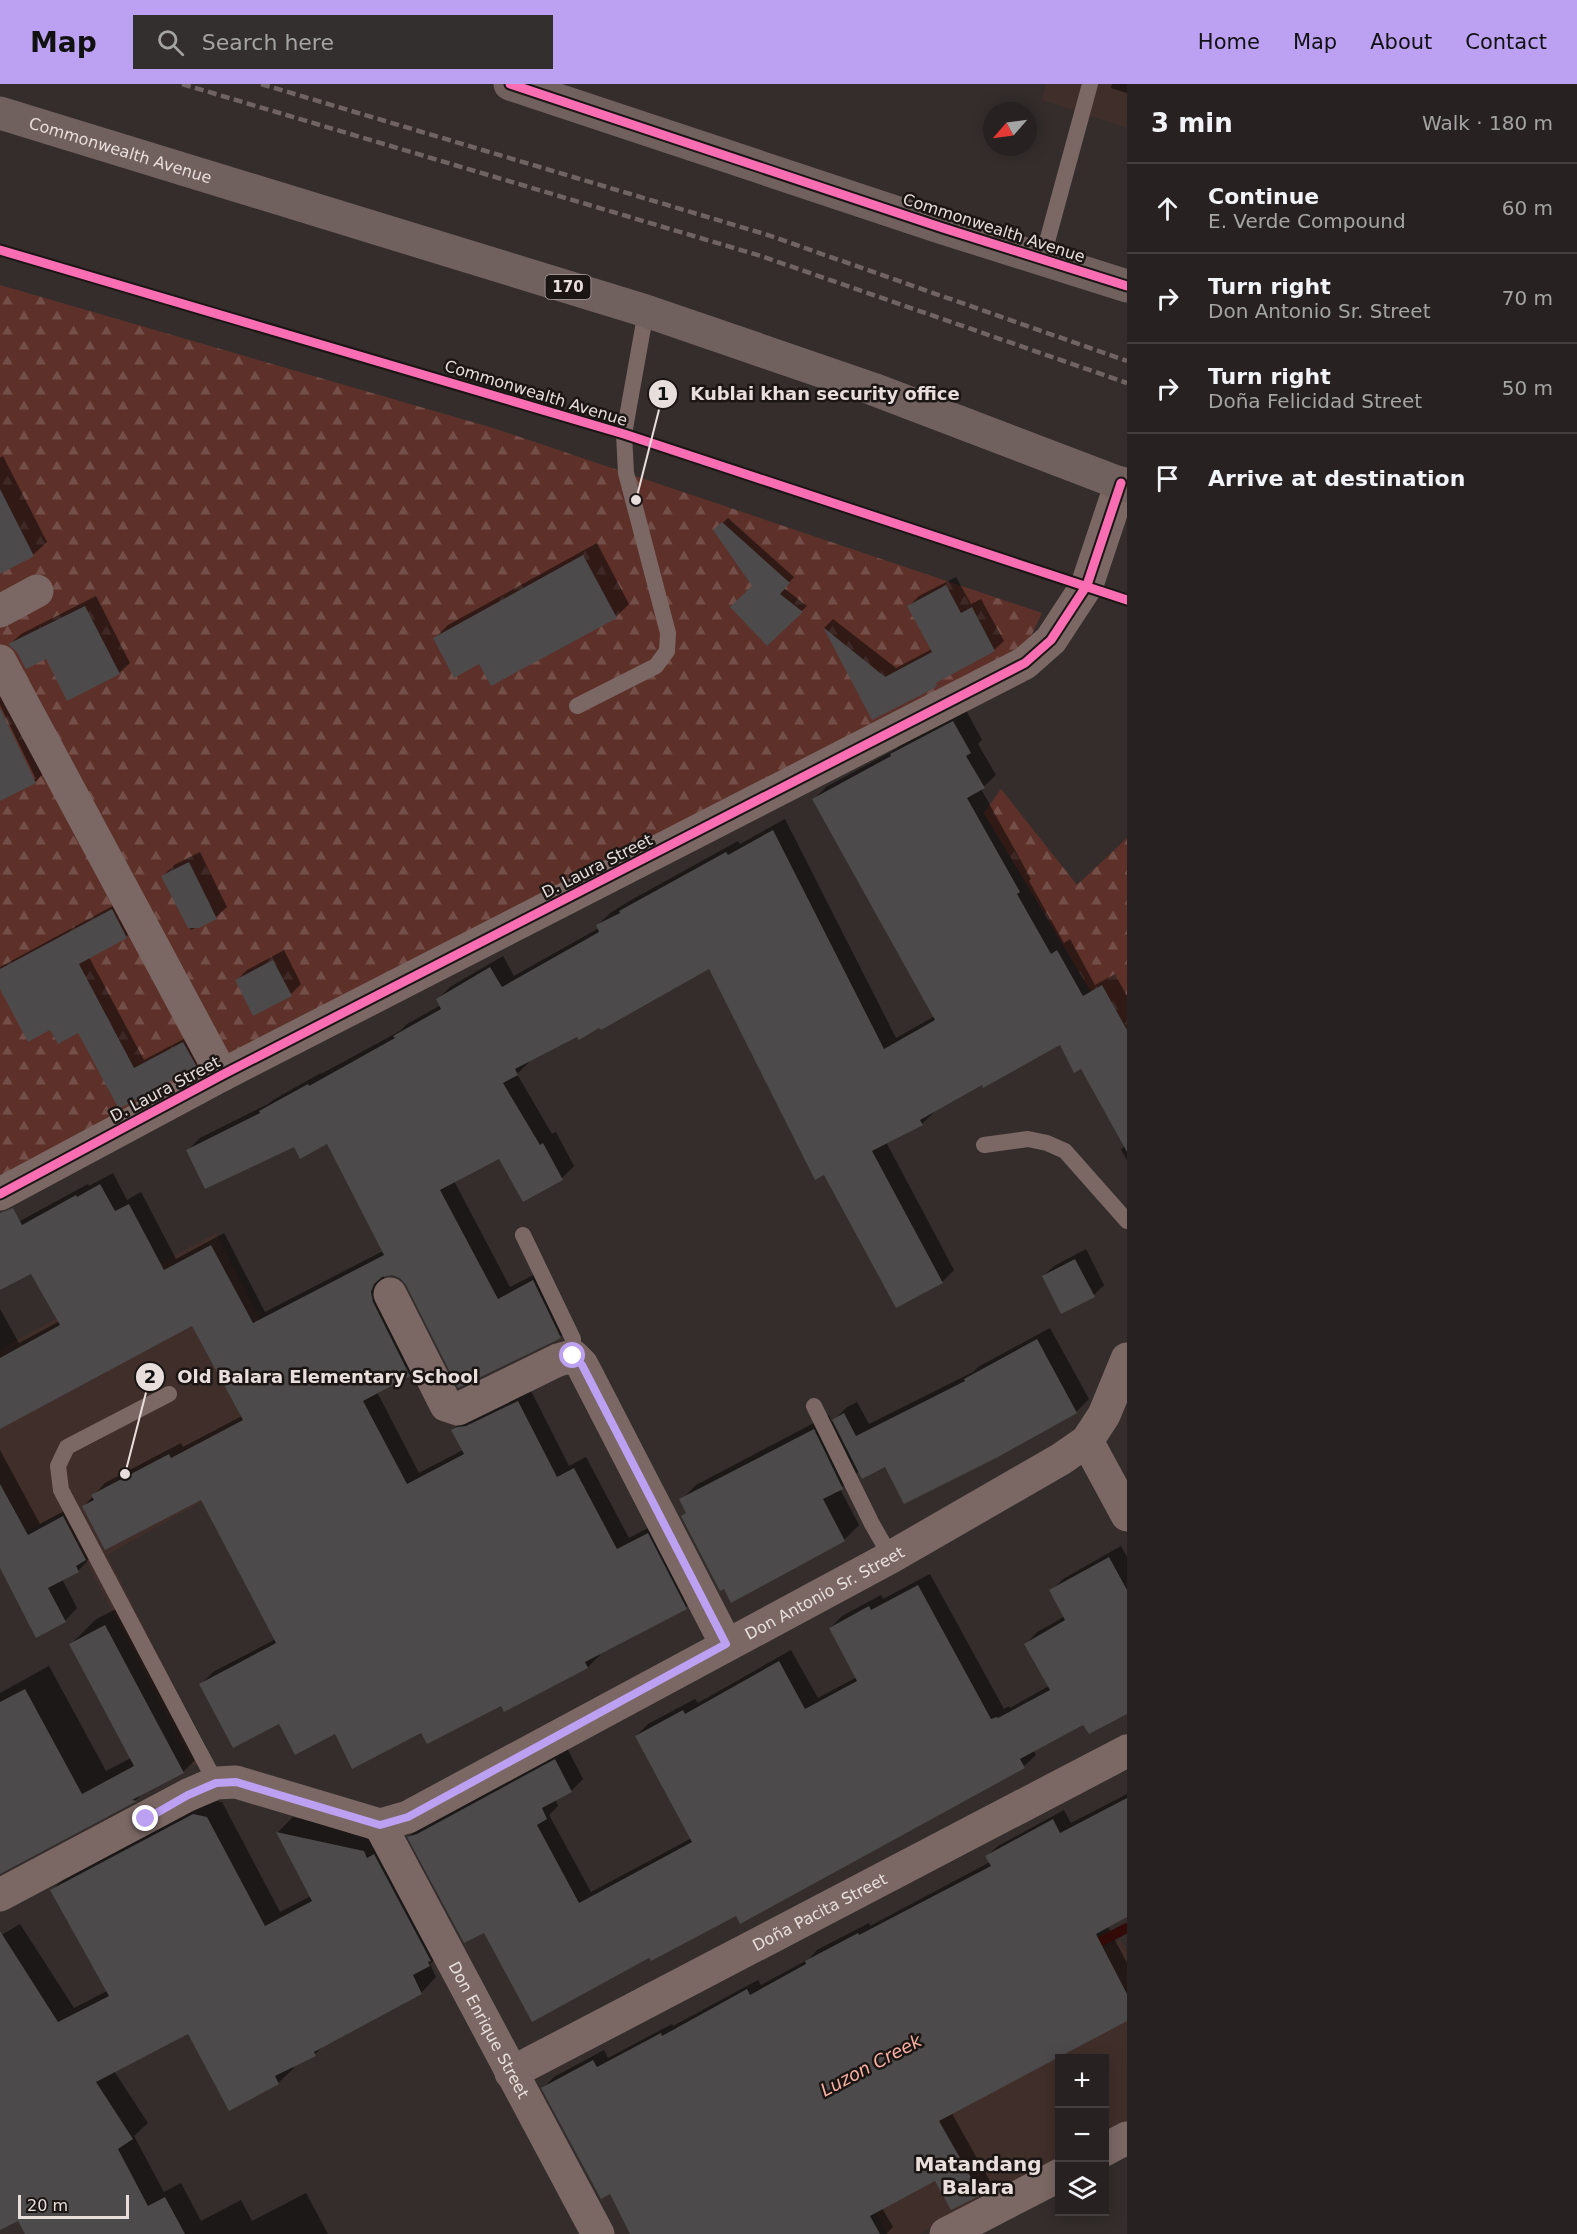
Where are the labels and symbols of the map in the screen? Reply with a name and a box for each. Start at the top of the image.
north arrow [983,102,1037,156]
street label: Commonwealth Avenue [27,113,214,187]
street label: Commonwealth Avenue [901,190,1087,266]
road number: 170 [546,275,590,299]
street label: Commonwealth Avenue [442,356,630,430]
callout: Kublai khan security office [648,376,971,412]
text: 1 [657,383,669,404]
text: Kublai khan security office [690,383,960,404]
street label: D. Laura Street [539,830,655,902]
street label: D. Laura Street [107,1052,223,1126]
route start [559,1342,585,1368]
callout: Old Balara Elementary School [135,1359,490,1395]
text: 2 [144,1366,156,1387]
text: Old Balara Elementary School [177,1366,479,1387]
street label: Don Antonio Sr. Street [741,1542,907,1643]
route end [132,1805,158,1831]
street label: Doña Pacita Street [749,1869,890,1955]
street label: Don Enrique Street [445,1958,533,2101]
water label: Luzon Creek [817,2029,927,2100]
district label: Matandang Balara [914,2152,1042,2199]
scale bar [18,2192,129,2220]

